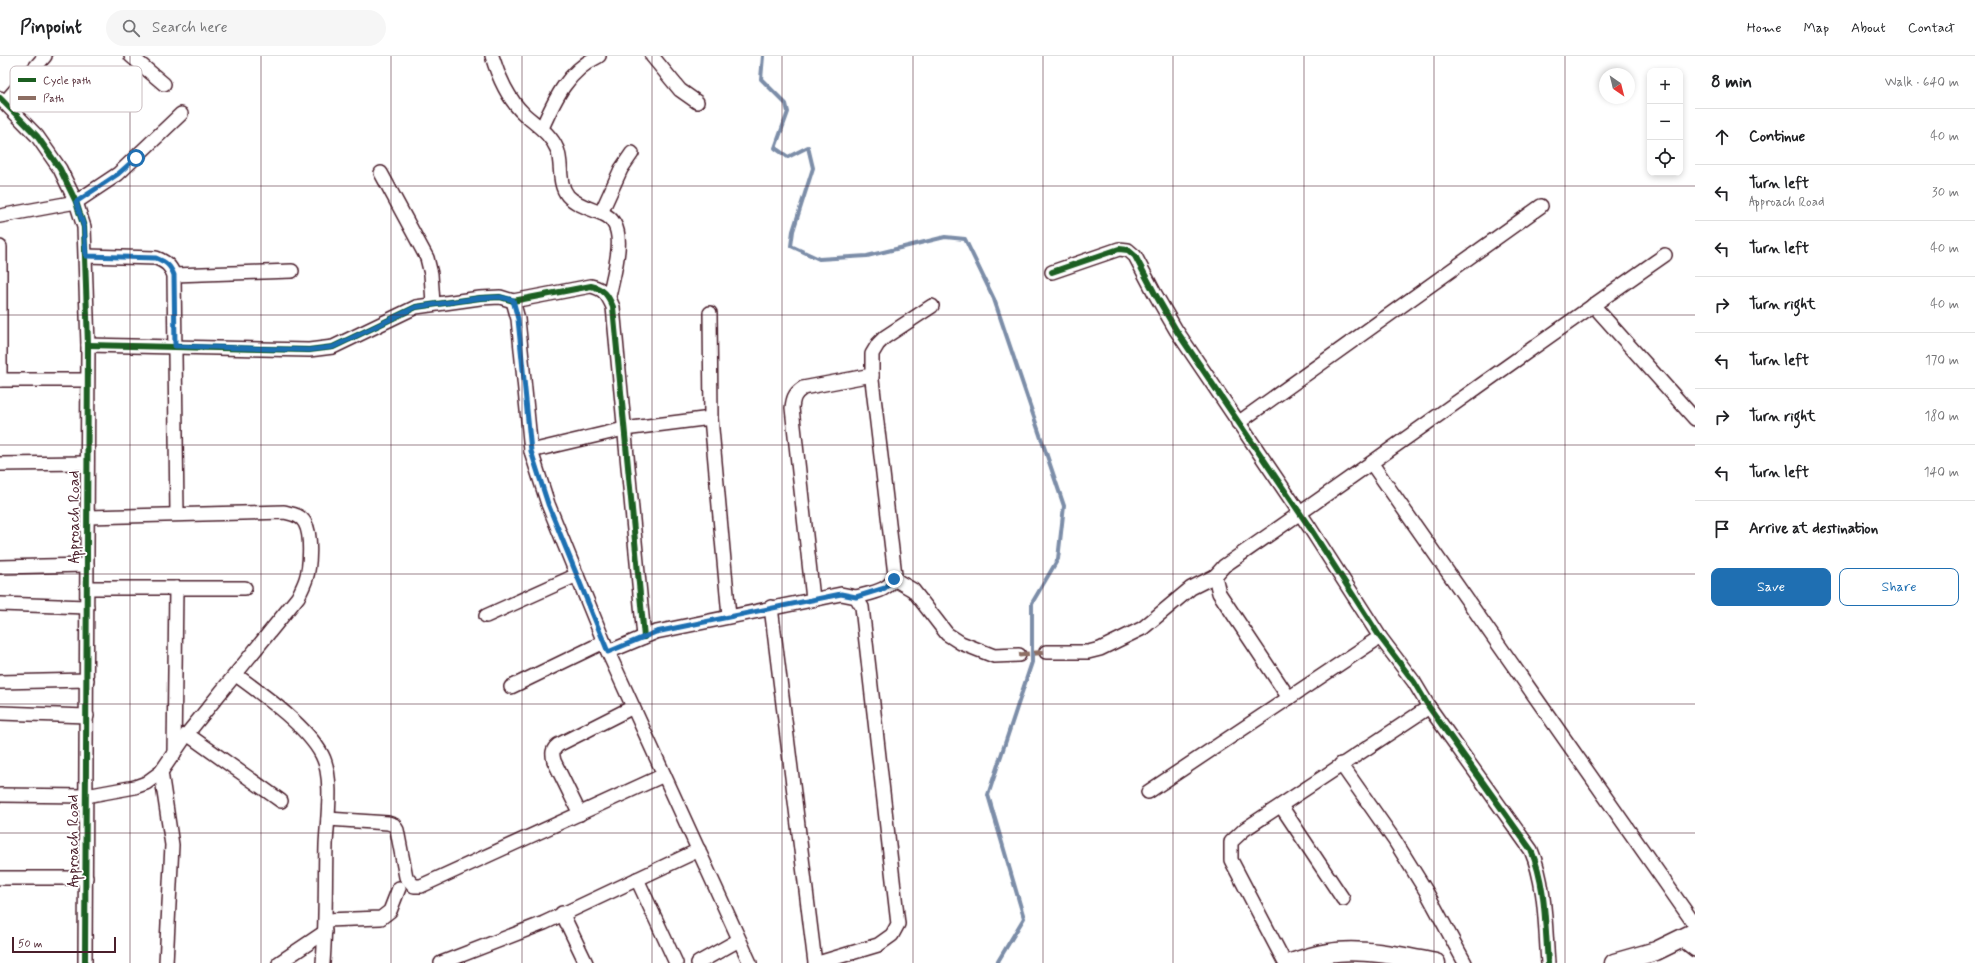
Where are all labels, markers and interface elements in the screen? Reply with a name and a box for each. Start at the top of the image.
search box [106,10,386,46]
text: Pinpoint [20,15,82,40]
icon: search [120,17,142,39]
text: Search here [152,18,228,38]
text: Home [1747,19,1781,37]
text: Map [1803,19,1829,37]
text: About [1851,19,1886,37]
text: Contact [1908,19,1955,37]
legend [10,66,142,112]
north arrow [1599,68,1635,104]
map controls [1647,68,1683,176]
button: + [1647,68,1683,104]
text: 8 min [1711,71,1752,93]
text: Cycle path [43,74,91,88]
text: Walk · 640 m [1885,74,1959,91]
text: Path [43,92,64,106]
button: − [1647,104,1683,140]
icon: ahead [1711,126,1733,148]
text: Continue [1749,127,1805,147]
text: 40 m [1930,128,1959,145]
button: locate [1647,140,1683,176]
route start [127,149,145,167]
text: Turn left [1749,174,1809,194]
icon: left [1711,182,1733,204]
text: 30 m [1932,184,1959,201]
text: Approach Road [1749,194,1825,211]
icon: left [1711,238,1733,260]
text: Turn left [1749,239,1809,259]
text: 40 m [1930,240,1959,257]
icon: right [1711,294,1733,316]
text: Turn right [1749,295,1816,315]
text: 40 m [1930,296,1959,313]
icon: left [1711,350,1733,372]
text: Turn left [1749,351,1809,371]
text: 170 m [1925,352,1959,369]
icon: right [1711,406,1733,428]
text: Turn right [1749,407,1816,427]
text: 180 m [1924,408,1959,425]
icon: left [1711,462,1733,484]
text: Turn left [1749,463,1809,483]
text: 140 m [1924,464,1959,481]
street label: Approach Road [64,470,86,564]
icon: arrive [1711,518,1733,540]
text: Arrive at destination [1749,519,1878,539]
button: Save [1711,568,1831,606]
button: Share [1839,568,1959,606]
route end [885,570,903,588]
street label: Approach Road [63,794,85,888]
scale bar [12,935,116,954]
text: 50 m [18,937,43,951]

